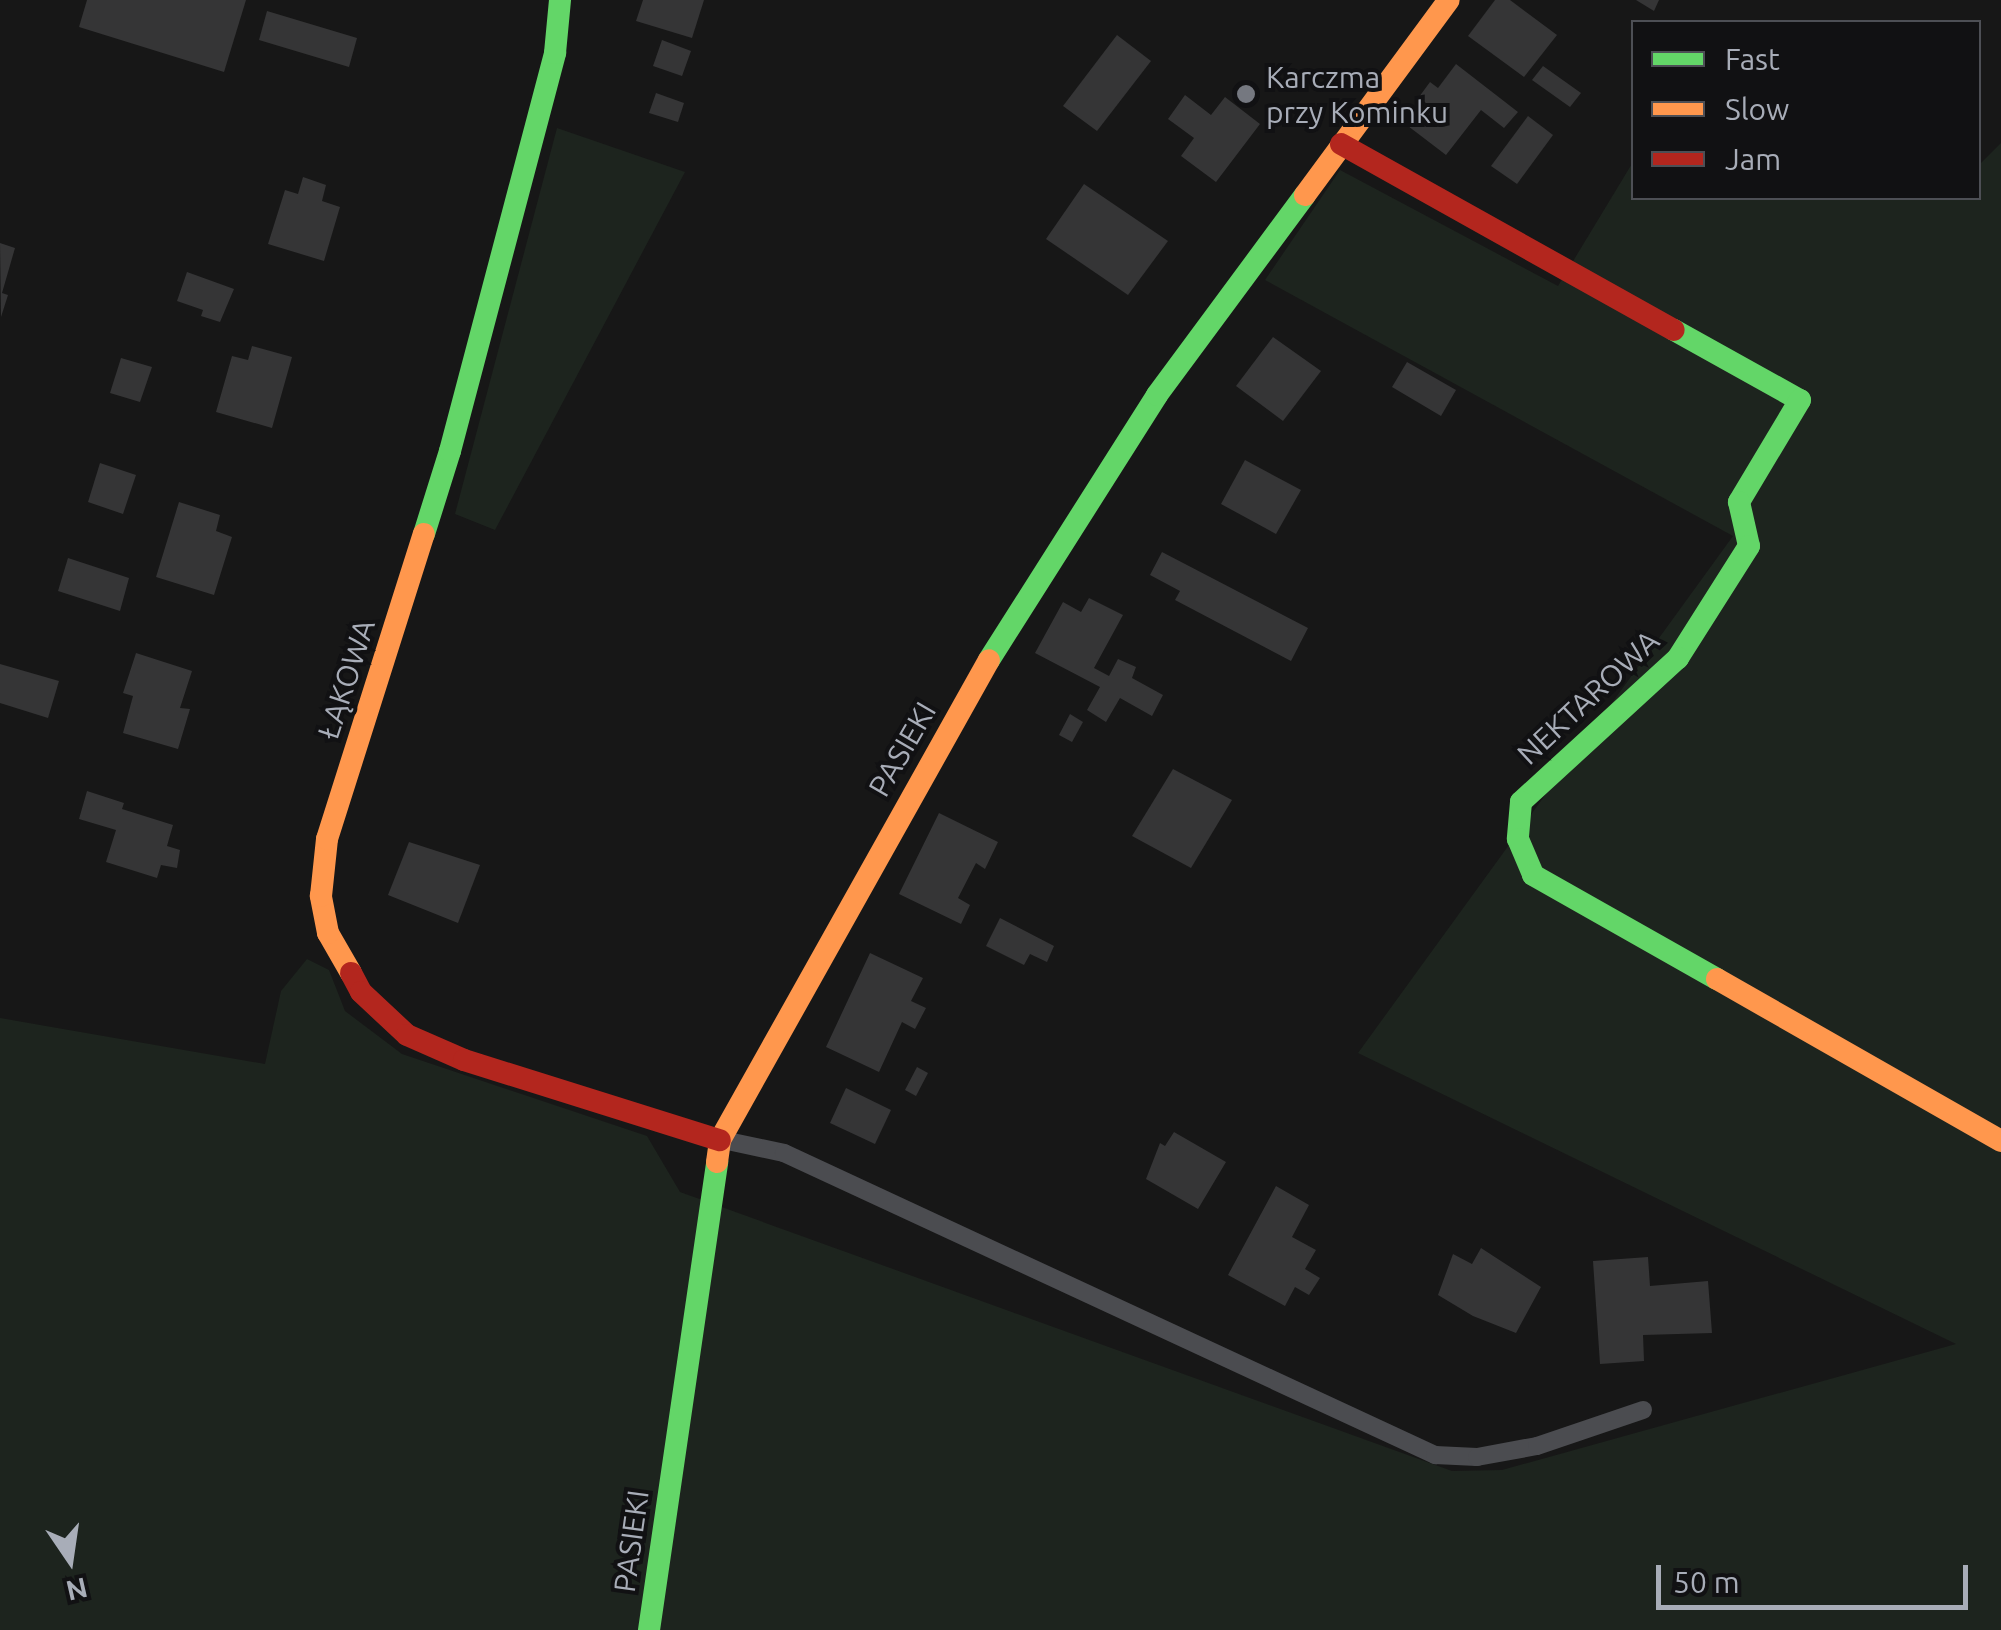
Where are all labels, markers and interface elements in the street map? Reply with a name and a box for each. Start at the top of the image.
legend [1631,20,1981,200]
text: Fast [1725,42,1780,76]
place label: Karczma przy Kominku [1266,59,1448,130]
marker: Karczma przy Kominku [1235,83,1257,105]
text: Slow [1725,92,1789,126]
text: Jam [1725,142,1781,176]
street label: ŁĄKOWA [310,615,382,743]
street label: NEKTAROWA [1510,622,1666,772]
street label: PASIEKI [861,695,943,803]
street label: PASIEKI [606,1488,656,1594]
north arrow [20,1510,120,1610]
scale bar [1661,1545,1974,1607]
text: 50 m [1673,1565,1740,1599]
text: N [63,1572,91,1607]

